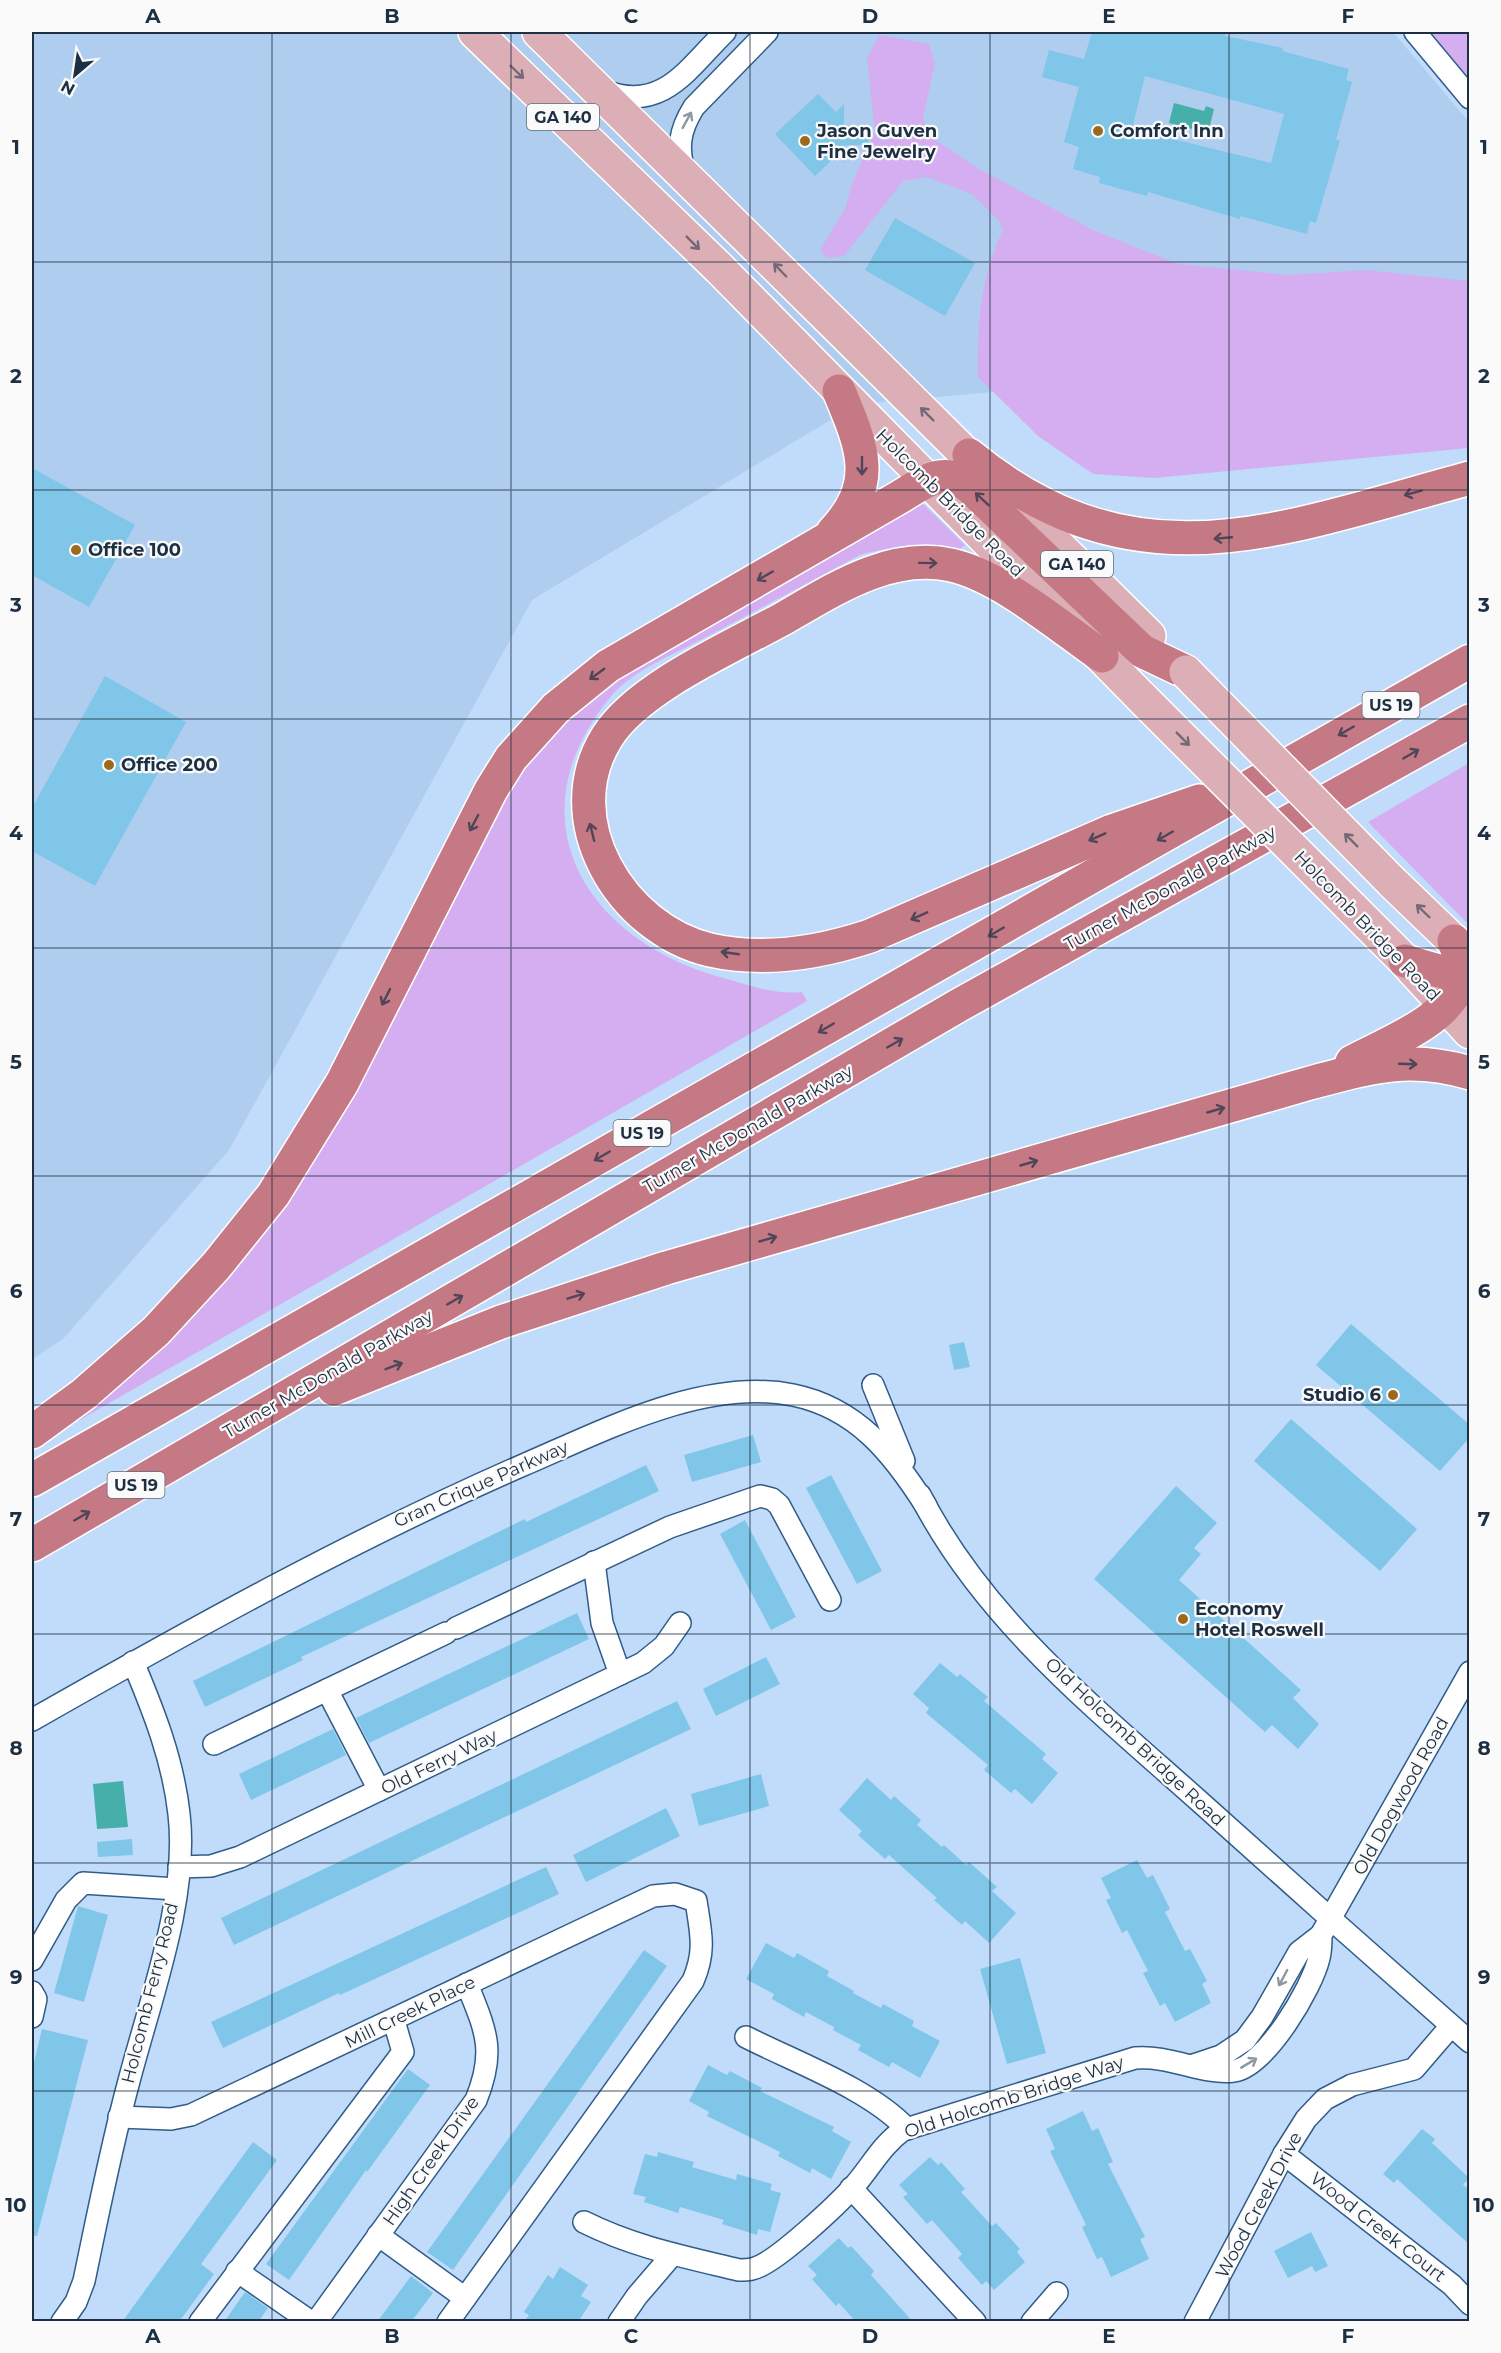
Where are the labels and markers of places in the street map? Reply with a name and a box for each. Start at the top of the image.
place label: Jason Guven Fine Jewelry [816,120,937,163]
place label: Comfort Inn [1110,120,1224,142]
marker: Comfort Inn [1091,124,1105,138]
marker: Jason Guven Fine Jewelry [798,134,812,148]
place label: Office 100 [88,539,181,561]
marker: Office 100 [69,543,83,557]
place label: Office 200 [121,754,218,776]
marker: Office 200 [102,758,116,772]
place label: Studio 6 [1303,1384,1382,1406]
marker: Studio 6 [1386,1388,1400,1402]
place label: Economy Hotel Roswell [1195,1598,1324,1641]
marker: Economy Hotel Roswell [1176,1612,1190,1626]

